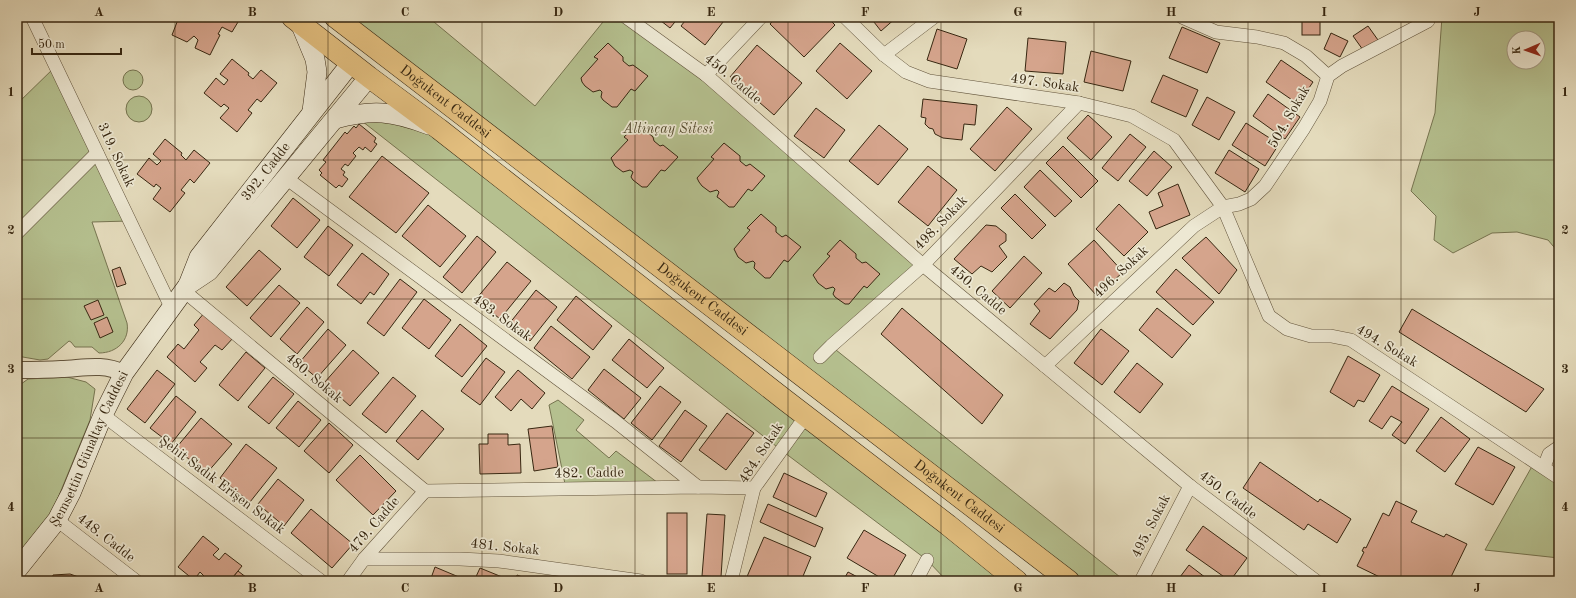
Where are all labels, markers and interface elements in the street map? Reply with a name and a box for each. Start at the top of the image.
text: A [94,6,104,19]
text: B [247,6,257,19]
text: C [401,6,409,19]
text: D [553,6,563,19]
text: E [707,6,716,19]
text: F [861,6,870,19]
text: G [1013,6,1023,19]
text: H [1166,6,1177,19]
text: I [1321,6,1327,19]
text: J [1473,6,1481,19]
scale bar [32,30,121,56]
north arrow [1506,30,1546,70]
text: 50 m [38,38,65,51]
text: K [1512,45,1523,55]
street label: 450. Cadde [702,51,764,107]
street label: Doğukent Caddesi [397,63,493,141]
street label: 497. Sokak [1010,71,1080,95]
street label: 504. Sokak [1266,83,1312,151]
text: 1 [7,86,15,99]
text: 1 [1561,86,1569,99]
street label: 319. Sokak [95,121,137,189]
park label: Altinçay Sitesi [622,122,713,137]
street label: 392. Cadde [239,140,293,203]
street label: 498. Sokak [912,193,970,253]
text: 2 [7,224,15,237]
text: 2 [1561,224,1569,237]
street label: 496. Sokak [1091,243,1151,301]
street label: Doğukent Caddesi [654,260,750,338]
street label: 450. Cadde [947,262,1009,318]
street label: 483. Sokak [470,292,534,344]
street label: 494. Sokak [1354,322,1420,370]
street label: 480. Sokak [283,350,345,406]
text: 3 [7,363,15,376]
text: 3 [1561,363,1569,376]
street label: Şemsettin Günaltay Caddesi [47,369,131,530]
street label: 484. Sokak [736,420,786,486]
street label: Şehit Sadık Erişen Sokak [156,433,288,537]
street label: Doğukent Caddesi [911,457,1007,536]
street label: 482. Cadde [554,465,624,481]
street label: 450. Cadde [1196,468,1260,522]
street label: 495. Sokak [1129,492,1173,560]
street label: 479. Cadde [346,494,402,556]
text: 4 [7,501,15,514]
text: 4 [1561,501,1569,514]
street label: 448. Cadde [74,511,138,565]
street label: 481. Sokak [470,536,540,558]
text: A [94,582,104,595]
text: B [247,582,257,595]
text: C [401,582,409,595]
text: D [553,582,563,595]
text: E [707,582,716,595]
text: F [861,582,870,595]
text: G [1013,582,1023,595]
text: H [1166,582,1177,595]
text: I [1321,582,1327,595]
text: J [1473,582,1481,595]

